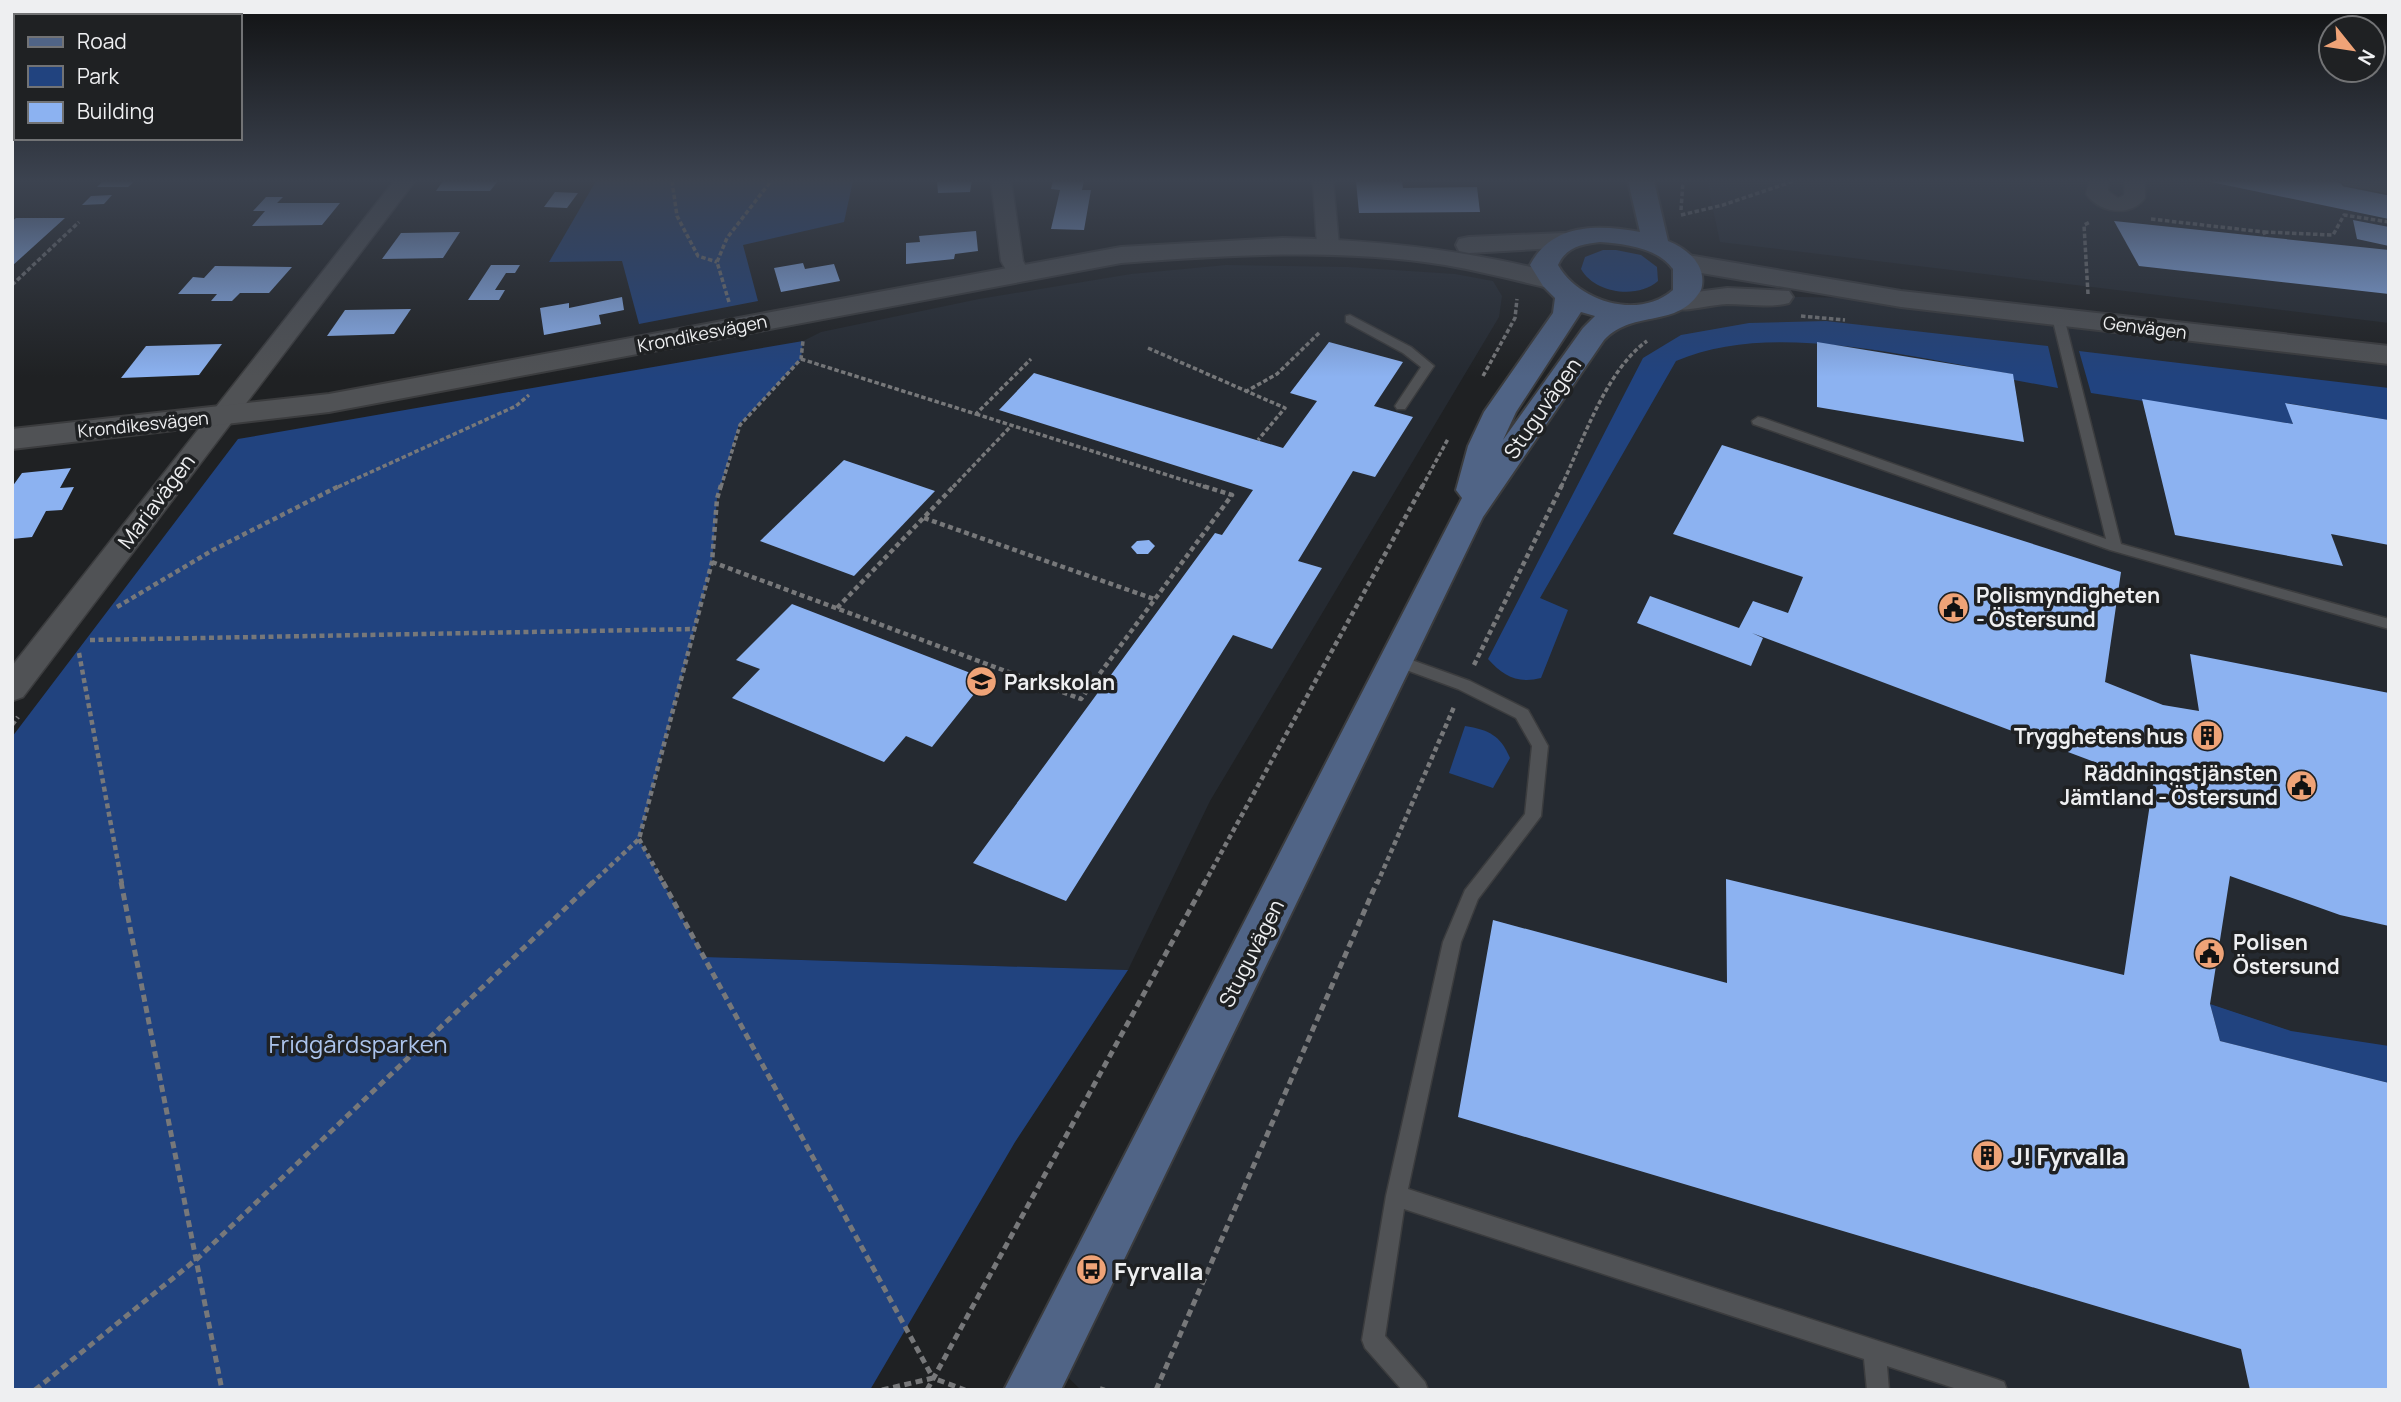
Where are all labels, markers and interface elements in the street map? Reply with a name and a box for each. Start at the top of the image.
legend [14,14,242,140]
north arrow [2317,14,2387,84]
text: Road [77,27,127,55]
text: N [2352,45,2381,70]
text: Park [77,62,119,90]
text: Building [77,97,154,125]
street label: Krondikesvägen [635,309,769,357]
street label: Genvägen [2102,310,2188,344]
street label: Stuguvägen [1497,352,1587,464]
street label: Krondikesvägen [76,405,210,443]
street label: Mariavägen [111,448,201,554]
place label: Polismyndigheten - Östersund [1976,581,2160,633]
public building icon: Polismyndigheten - Östersund [1936,590,1970,624]
school or university icon: Parkskolan [964,665,998,699]
place label: Parkskolan [1004,668,1115,696]
building icon: Trygghetens hus [2190,719,2224,753]
place label: Trygghetens hus [2014,722,2184,750]
place label: Räddningstjänsten Jämtland - Östersund [2060,759,2278,811]
public building icon: Räddningstjänsten Jämtland - Östersund [2284,768,2318,802]
street label: Stuguvägen [1212,894,1290,1012]
place label: Polisen Östersund [2233,928,2340,980]
public building icon: Polisen Östersund [2193,937,2227,971]
park label: Fridgårdsparken [268,1027,448,1060]
building icon: J! Fyrvalla [1971,1138,2005,1172]
place label: J! Fyrvalla [2011,1139,2126,1172]
bus stop icon: Fyrvalla [1074,1253,1108,1287]
place label: Fyrvalla [1114,1254,1203,1287]

